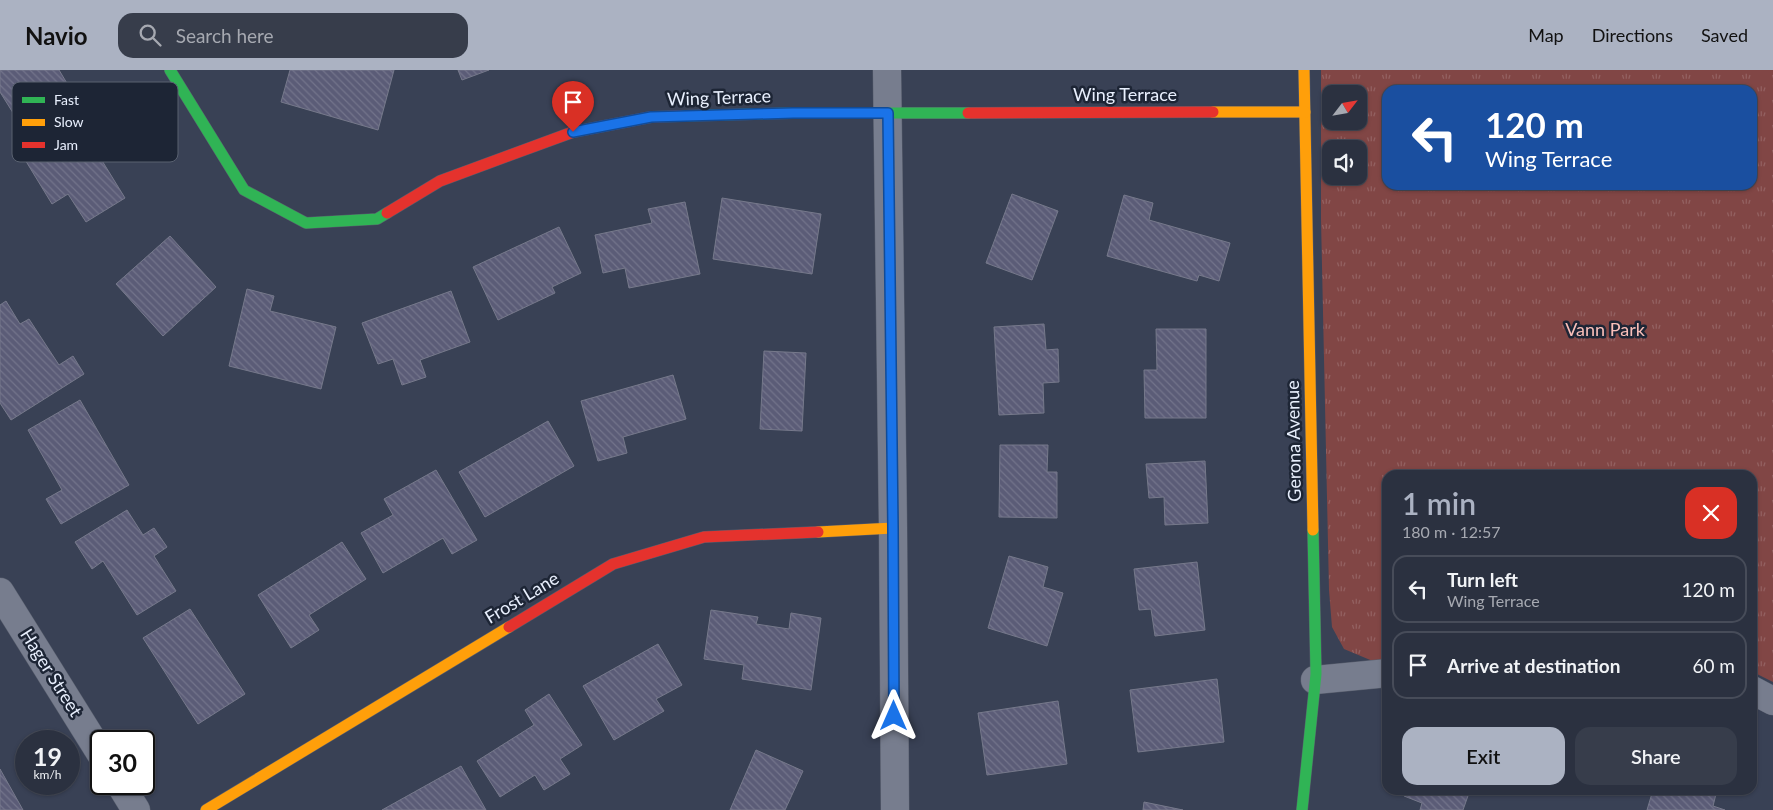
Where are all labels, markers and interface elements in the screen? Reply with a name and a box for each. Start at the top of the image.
search box [118,13,468,58]
text: Navio [25,21,88,50]
icon: search [136,21,164,49]
text: Search here [176,24,274,47]
text: Map [1528,24,1564,46]
text: Directions [1592,24,1673,46]
text: Saved [1701,24,1748,46]
pin [552,81,594,132]
legend [12,82,178,162]
street label: Wing Terrace [1073,83,1177,105]
street label: Wing Terrace [667,84,771,110]
north arrow [1322,85,1368,130]
map controls [1322,85,1367,185]
icon: arrive [559,88,587,116]
text: Fast [54,91,79,108]
text: 120 m [1485,103,1584,145]
icon: left [1402,105,1467,170]
text: Slow [54,113,84,130]
text: Jam [54,136,78,153]
button: sound [1322,140,1367,185]
text: Wing Terrace [1485,145,1612,172]
park label: Vann Park [1565,318,1646,340]
street label: Gerona Avenue [1281,380,1305,502]
text: 1 min [1402,485,1476,521]
button: close [1685,487,1737,539]
text: 180 m · 12:57 [1402,522,1501,541]
street label: Frost Lane [481,566,562,628]
text: Turn left [1447,568,1518,591]
icon: left [1404,575,1432,603]
text: 120 m [1681,578,1735,601]
text: Wing Terrace [1447,591,1540,610]
street label: Hager Street [16,625,88,721]
icon: arrive [1404,651,1432,679]
text: Arrive at destination [1447,654,1620,677]
text: 60 m [1692,654,1735,677]
position arrow [867,689,919,741]
button: Exit [1402,727,1565,785]
button: Share [1575,727,1737,785]
speed limit sign: 30 [90,730,155,795]
text: 19 [33,741,62,771]
text: km/h [33,767,62,782]

